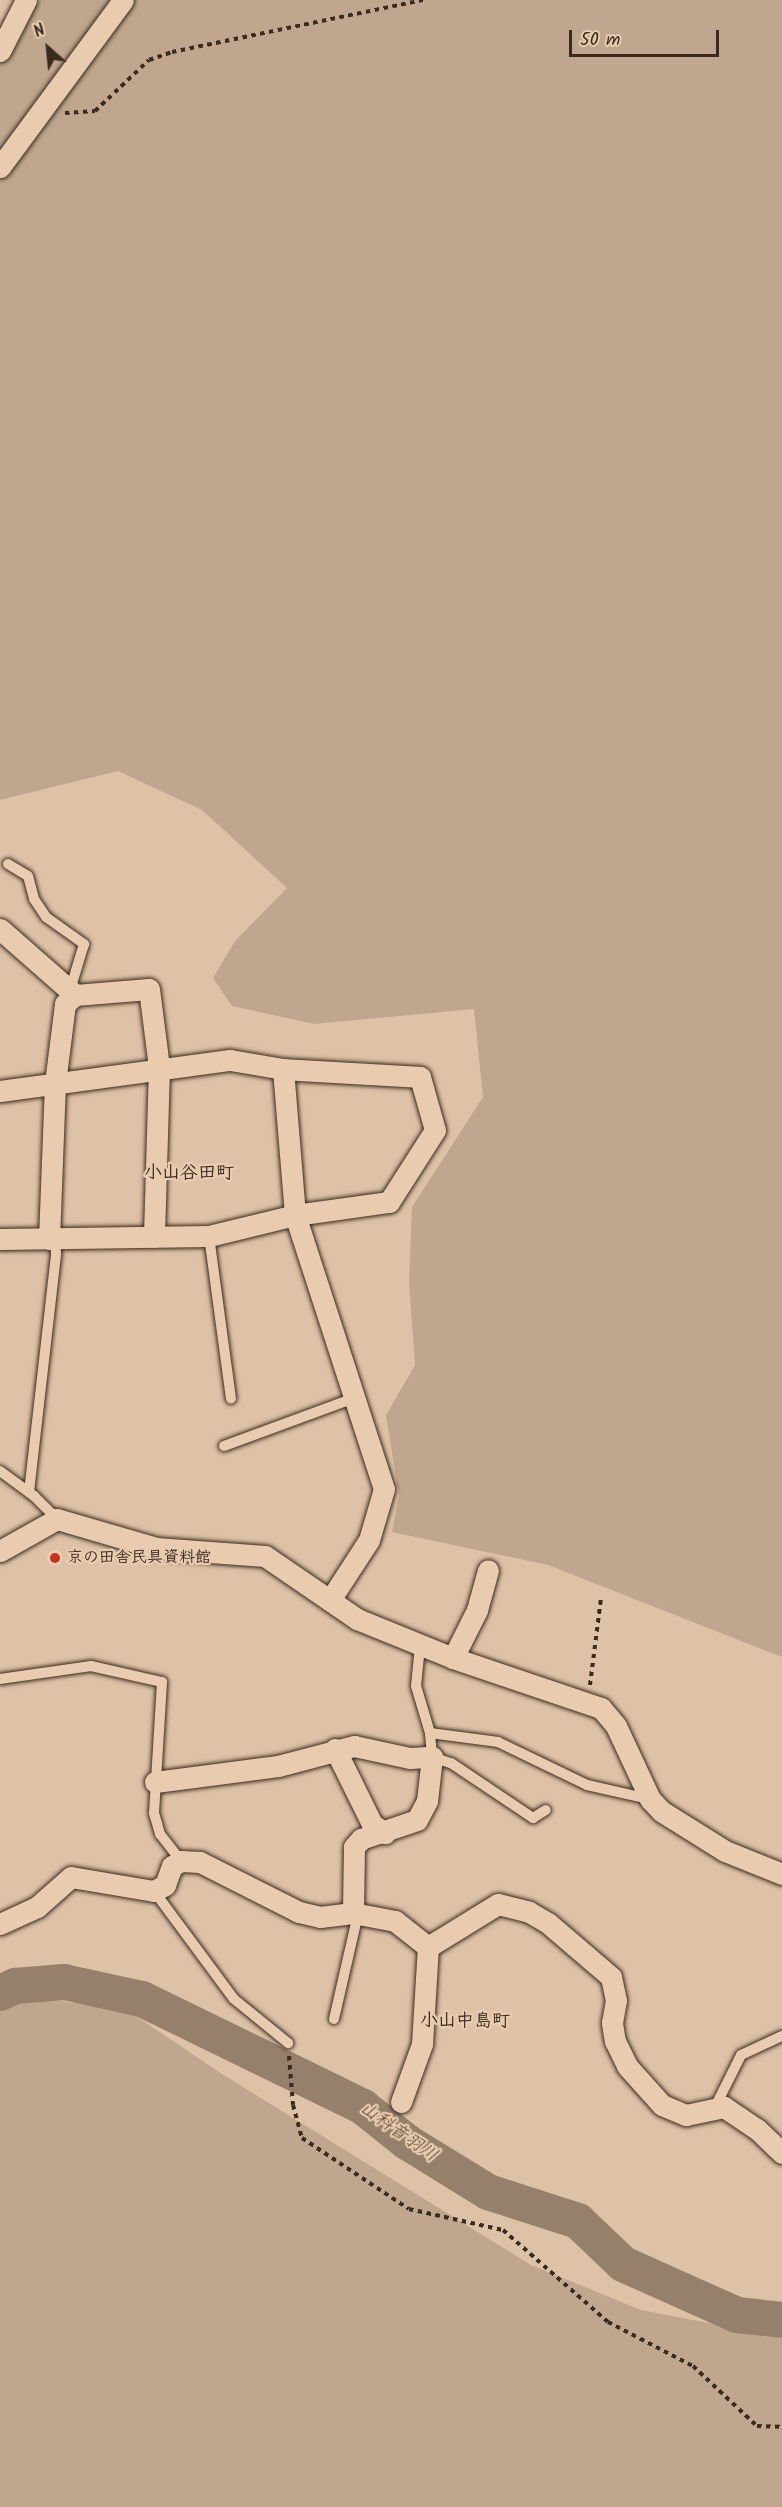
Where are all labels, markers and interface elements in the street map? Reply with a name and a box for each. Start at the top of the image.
north arrow [18,18,78,78]
text: N [29,18,50,45]
scale bar [572,18,722,56]
text: 50 m [580,26,620,55]
district label: 小山谷田町 [144,1163,234,1185]
place label: 京の田舎民具資料館 [67,1548,211,1568]
marker: 京の田舎民具資料館 [48,1551,62,1565]
district label: 小山中島町 [420,2011,510,2033]
water label: 山科音羽川 [355,2098,441,2168]

